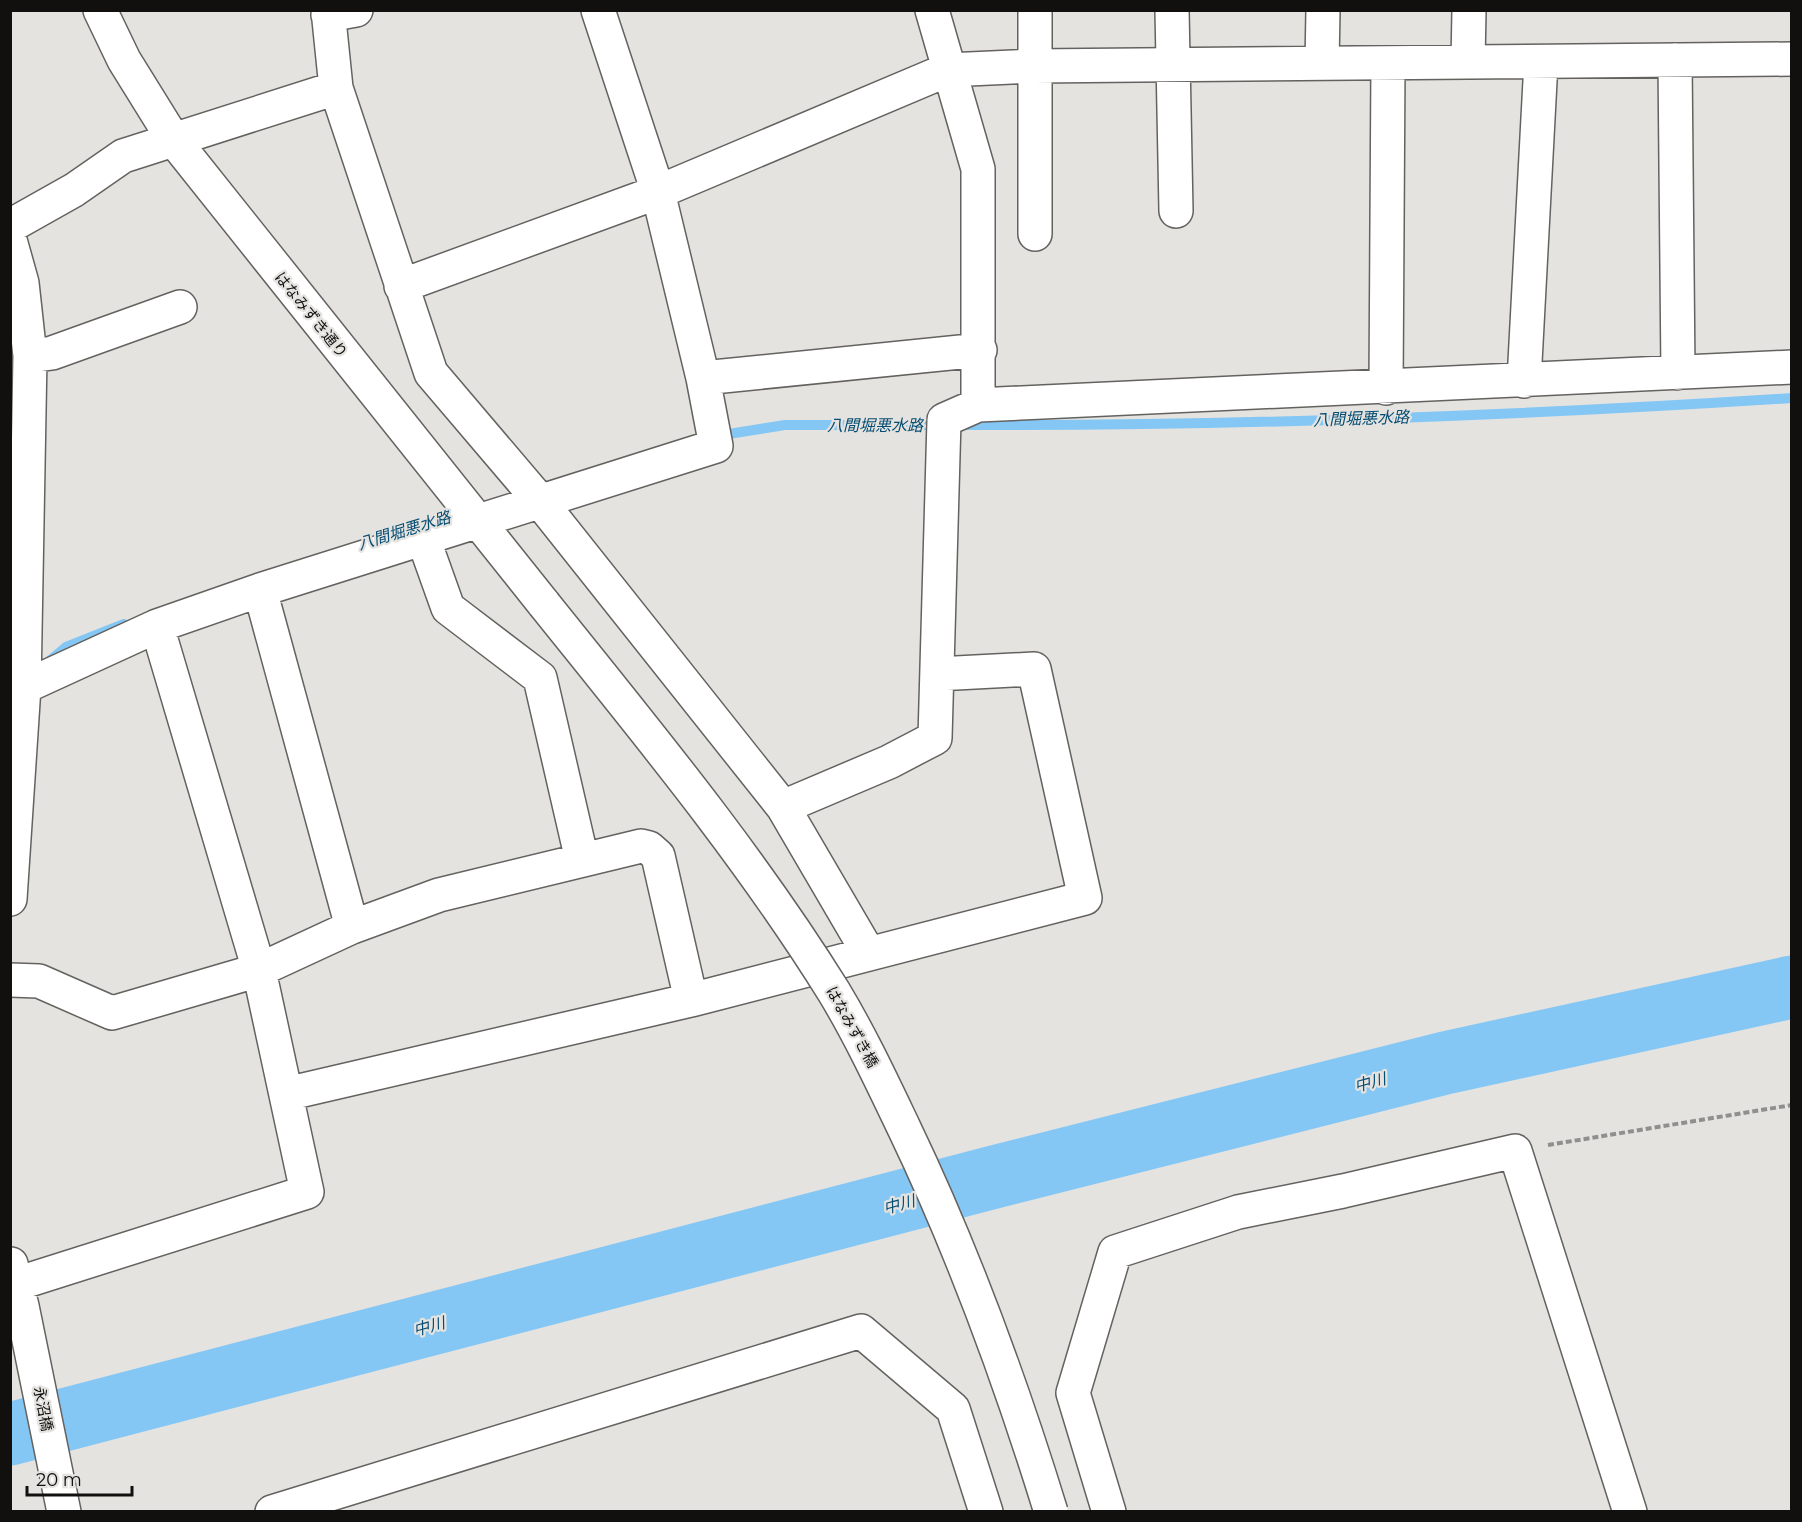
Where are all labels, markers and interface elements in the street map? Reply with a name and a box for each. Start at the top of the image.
street label: はなみずき通り [271,268,352,361]
water label: 八間堀悪水路 [1313,407,1411,430]
water label: 八間堀悪水路 [827,416,925,435]
water label: 八間堀悪水路 [355,507,455,554]
street label: はなみずき橋 [822,983,883,1071]
water label: 中川 [1352,1069,1390,1096]
water label: 中川 [881,1191,919,1218]
water label: 中川 [411,1313,449,1340]
street label: 永沼橋 [30,1385,57,1433]
scale bar [27,1459,132,1497]
text: 20 m [36,1469,82,1491]

